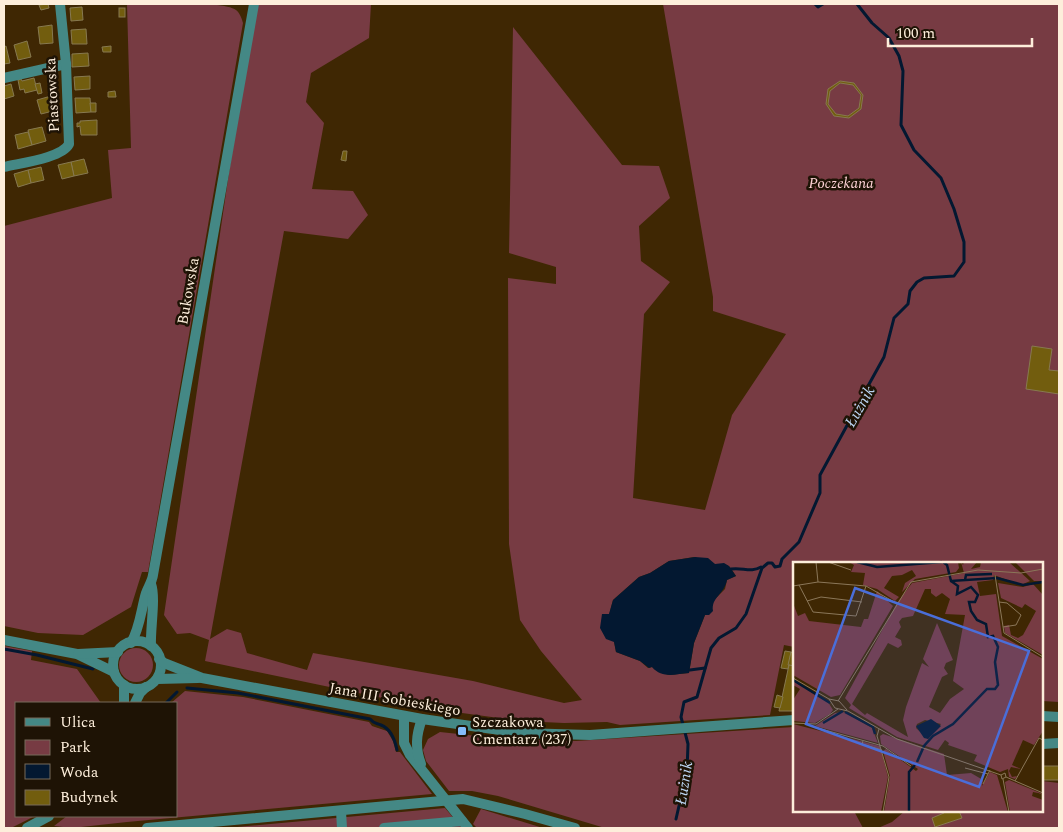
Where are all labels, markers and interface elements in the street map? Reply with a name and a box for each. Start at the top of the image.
scale bar [888,15,1032,47]
text: 100 m [896,22,935,45]
street label: Piastowska [39,56,66,133]
park label: Poczekana [808,172,874,195]
street label: Bukowska [171,255,206,326]
water label: Łużnik [838,381,882,432]
inset map [793,562,1043,812]
street label: Jana III Sobieskiego [327,677,462,722]
legend [15,702,178,817]
text: Ulica [60,711,96,734]
place label: Szczakowa Cmentarz (237) [472,711,571,751]
marker: Szczakowa Cmentarz (237) [456,725,468,737]
text: Park [60,736,91,759]
water label: Łużnik [669,759,699,807]
text: Woda [60,761,99,784]
text: Budynek [60,786,118,809]

